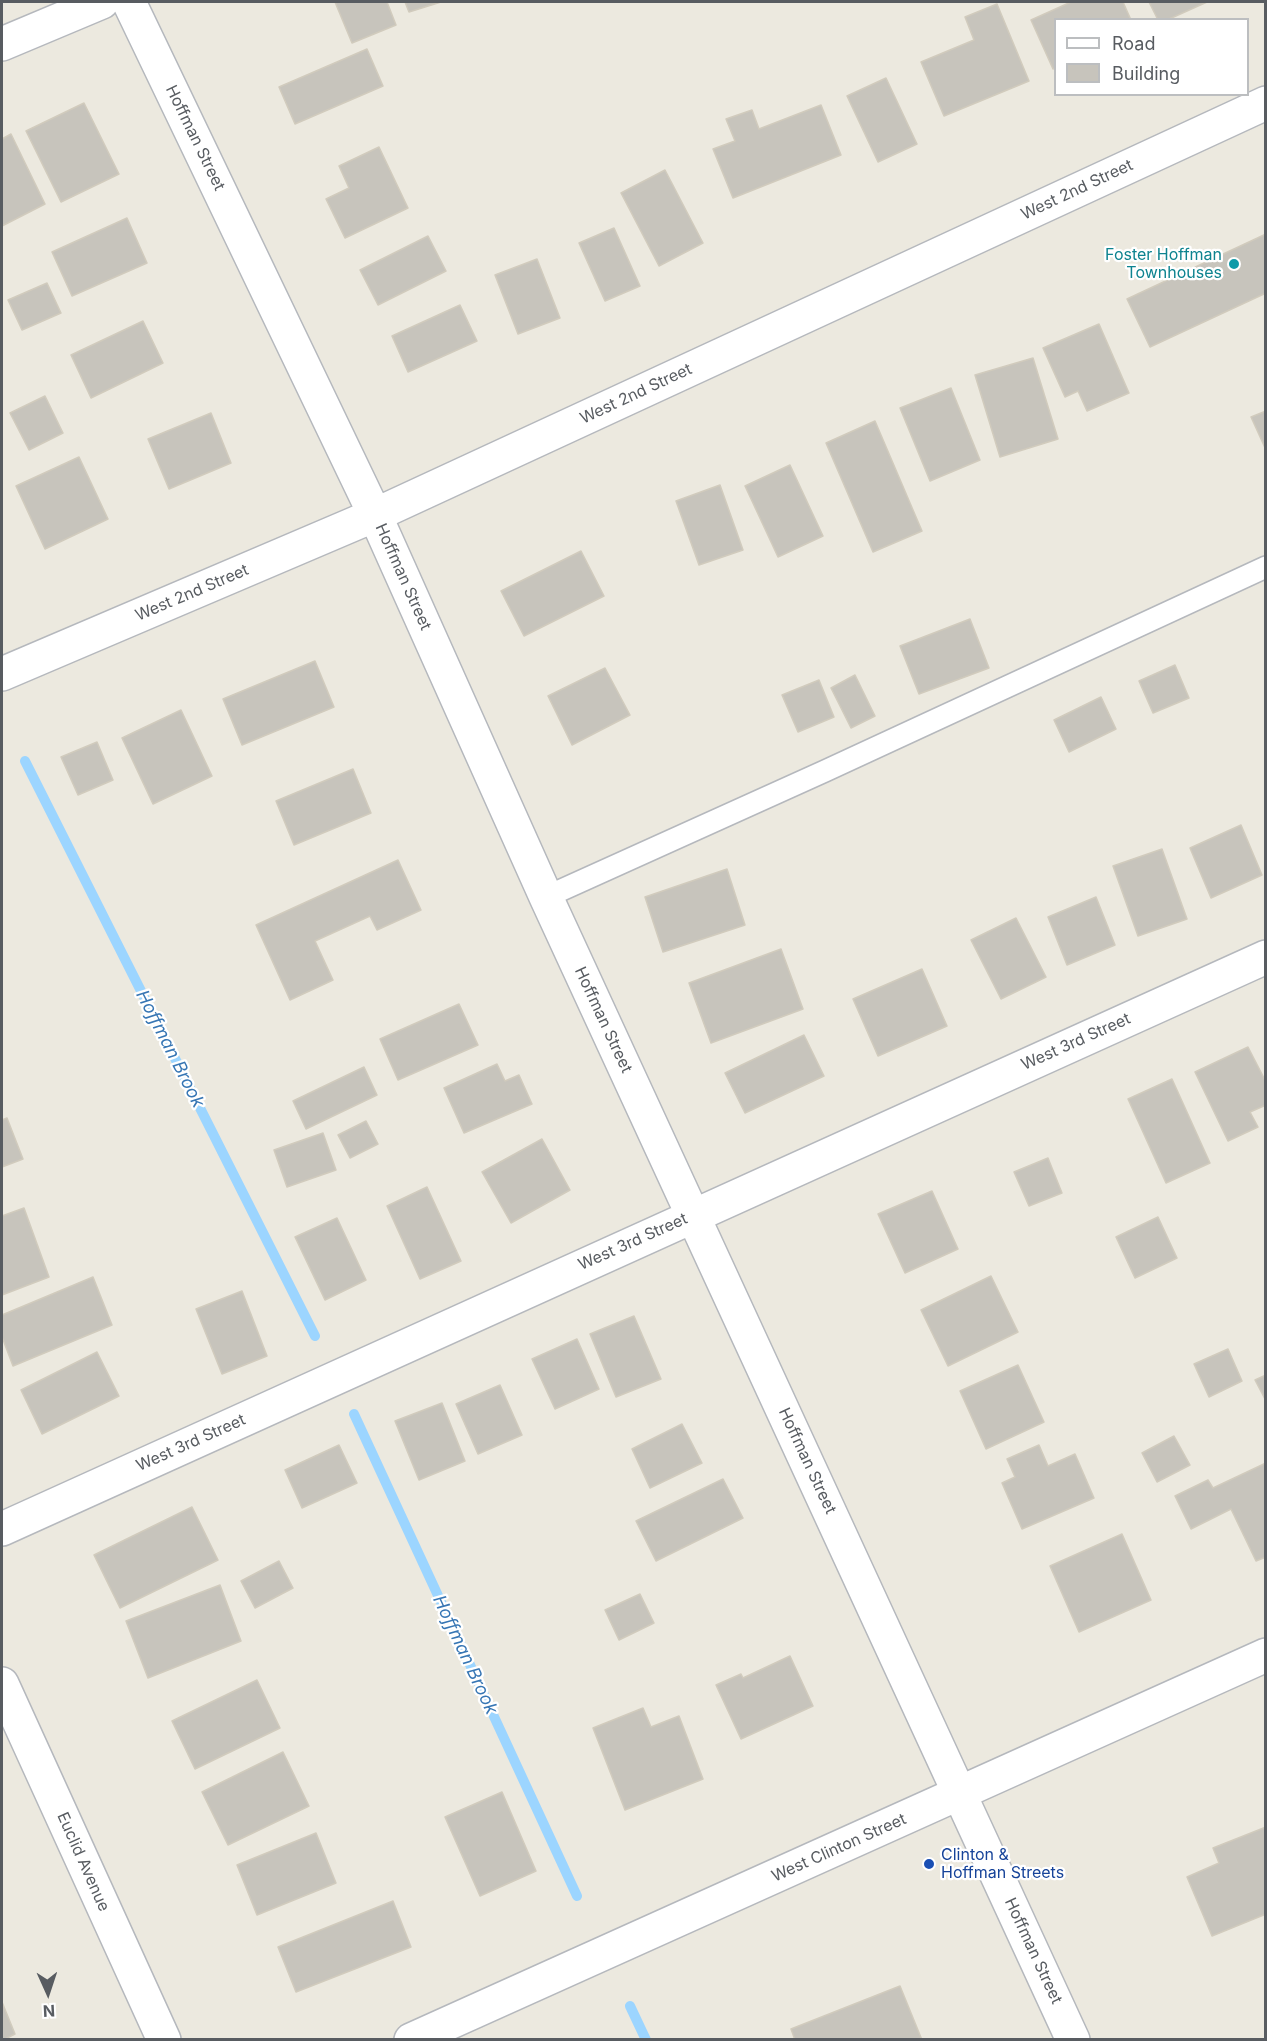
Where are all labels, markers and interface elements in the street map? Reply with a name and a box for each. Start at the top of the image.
legend [1054,18,1249,96]
text: Road [1112,33,1155,54]
text: Building [1112,63,1180,84]
street label: Hoffman Street [161,82,229,194]
street label: West 2nd Street [1018,156,1136,224]
place label: Foster Hoffman Townhouses [1105,245,1222,283]
marker: Foster Hoffman Townhouses [1227,257,1241,271]
street label: West 2nd Street [577,360,695,428]
street label: Hoffman Street [371,521,435,633]
street label: West 2nd Street [133,561,251,625]
street label: Hoffman Street [570,964,636,1076]
water label: Hoffman Brook [131,987,209,1111]
street label: West 3rd Street [1018,1009,1134,1075]
street label: West 3rd Street [575,1209,691,1275]
street label: Hoffman Street [774,1405,840,1517]
street label: West 3rd Street [133,1410,249,1476]
water label: Hoffman Brook [428,1592,502,1718]
street label: Euclid Avenue [53,1809,113,1915]
street label: West Clinton Street [769,1810,909,1886]
place label: Clinton & Hoffman Streets [941,1845,1064,1883]
marker: Clinton & Hoffman Streets [922,1857,936,1871]
street label: Hoffman Street [1000,1895,1066,2007]
north arrow [18,1963,78,2023]
text: N [42,2001,56,2021]

